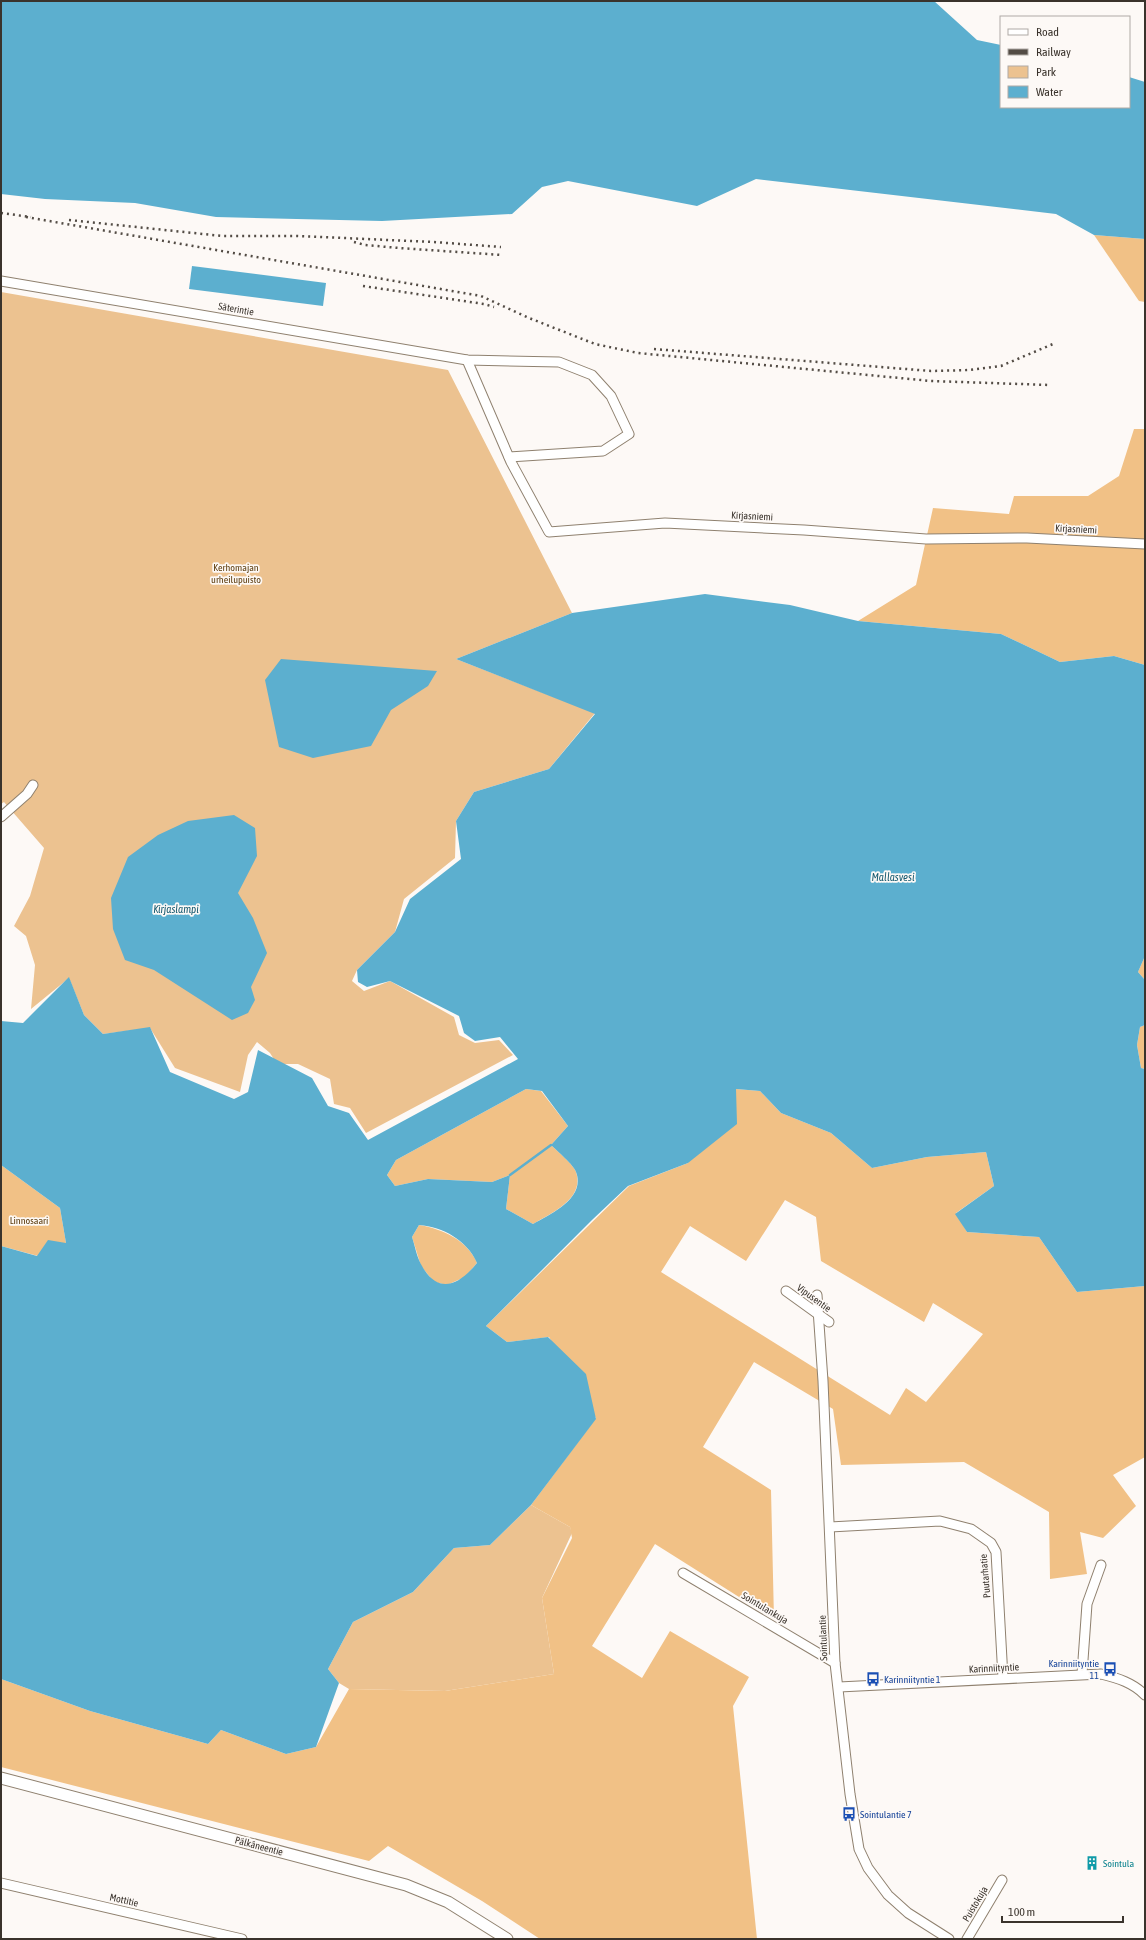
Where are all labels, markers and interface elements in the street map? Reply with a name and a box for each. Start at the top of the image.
legend [1000,16,1130,108]
text: Road [1036,25,1059,39]
text: Railway [1036,45,1071,59]
text: Park [1036,65,1057,79]
text: Water [1036,85,1063,99]
street label: Säterintie [217,300,255,318]
street label: Kirjasniemi [731,509,773,523]
street label: Kirjasniemi [1055,522,1097,536]
park label: Kerhomajan urheilupuisto [211,562,261,585]
water label: Mallasvesi [872,871,915,883]
water label: Kirjaslampi [153,903,199,915]
park label: Linnosaari [10,1215,48,1226]
street label: Vipusentie [795,1282,834,1314]
street label: Puutarhatie [978,1553,992,1599]
street label: Sointulankuja [740,1590,790,1626]
street label: Sointulantie [817,1615,829,1661]
place label: Karinniityntie 11 [1049,1658,1099,1681]
street label: Karinniityntie [969,1661,1020,1675]
bus stop icon: Karinniityntie 11 [1102,1661,1118,1677]
bus stop icon: Karinniityntie 1 [865,1671,881,1687]
place label: Karinniityntie 1 [884,1674,941,1685]
bus stop icon: Sointulantie 7 [841,1806,857,1822]
place label: Sointulantie 7 [860,1809,912,1820]
street label: Pälkäneentie [234,1834,285,1858]
building icon: Sointula [1084,1855,1100,1871]
place label: Sointula [1103,1858,1134,1869]
street label: Puistokuja [960,1884,990,1924]
street label: Mottitie [109,1891,140,1909]
scale bar [1002,1898,1123,1924]
text: 100 m [1008,1905,1035,1919]

